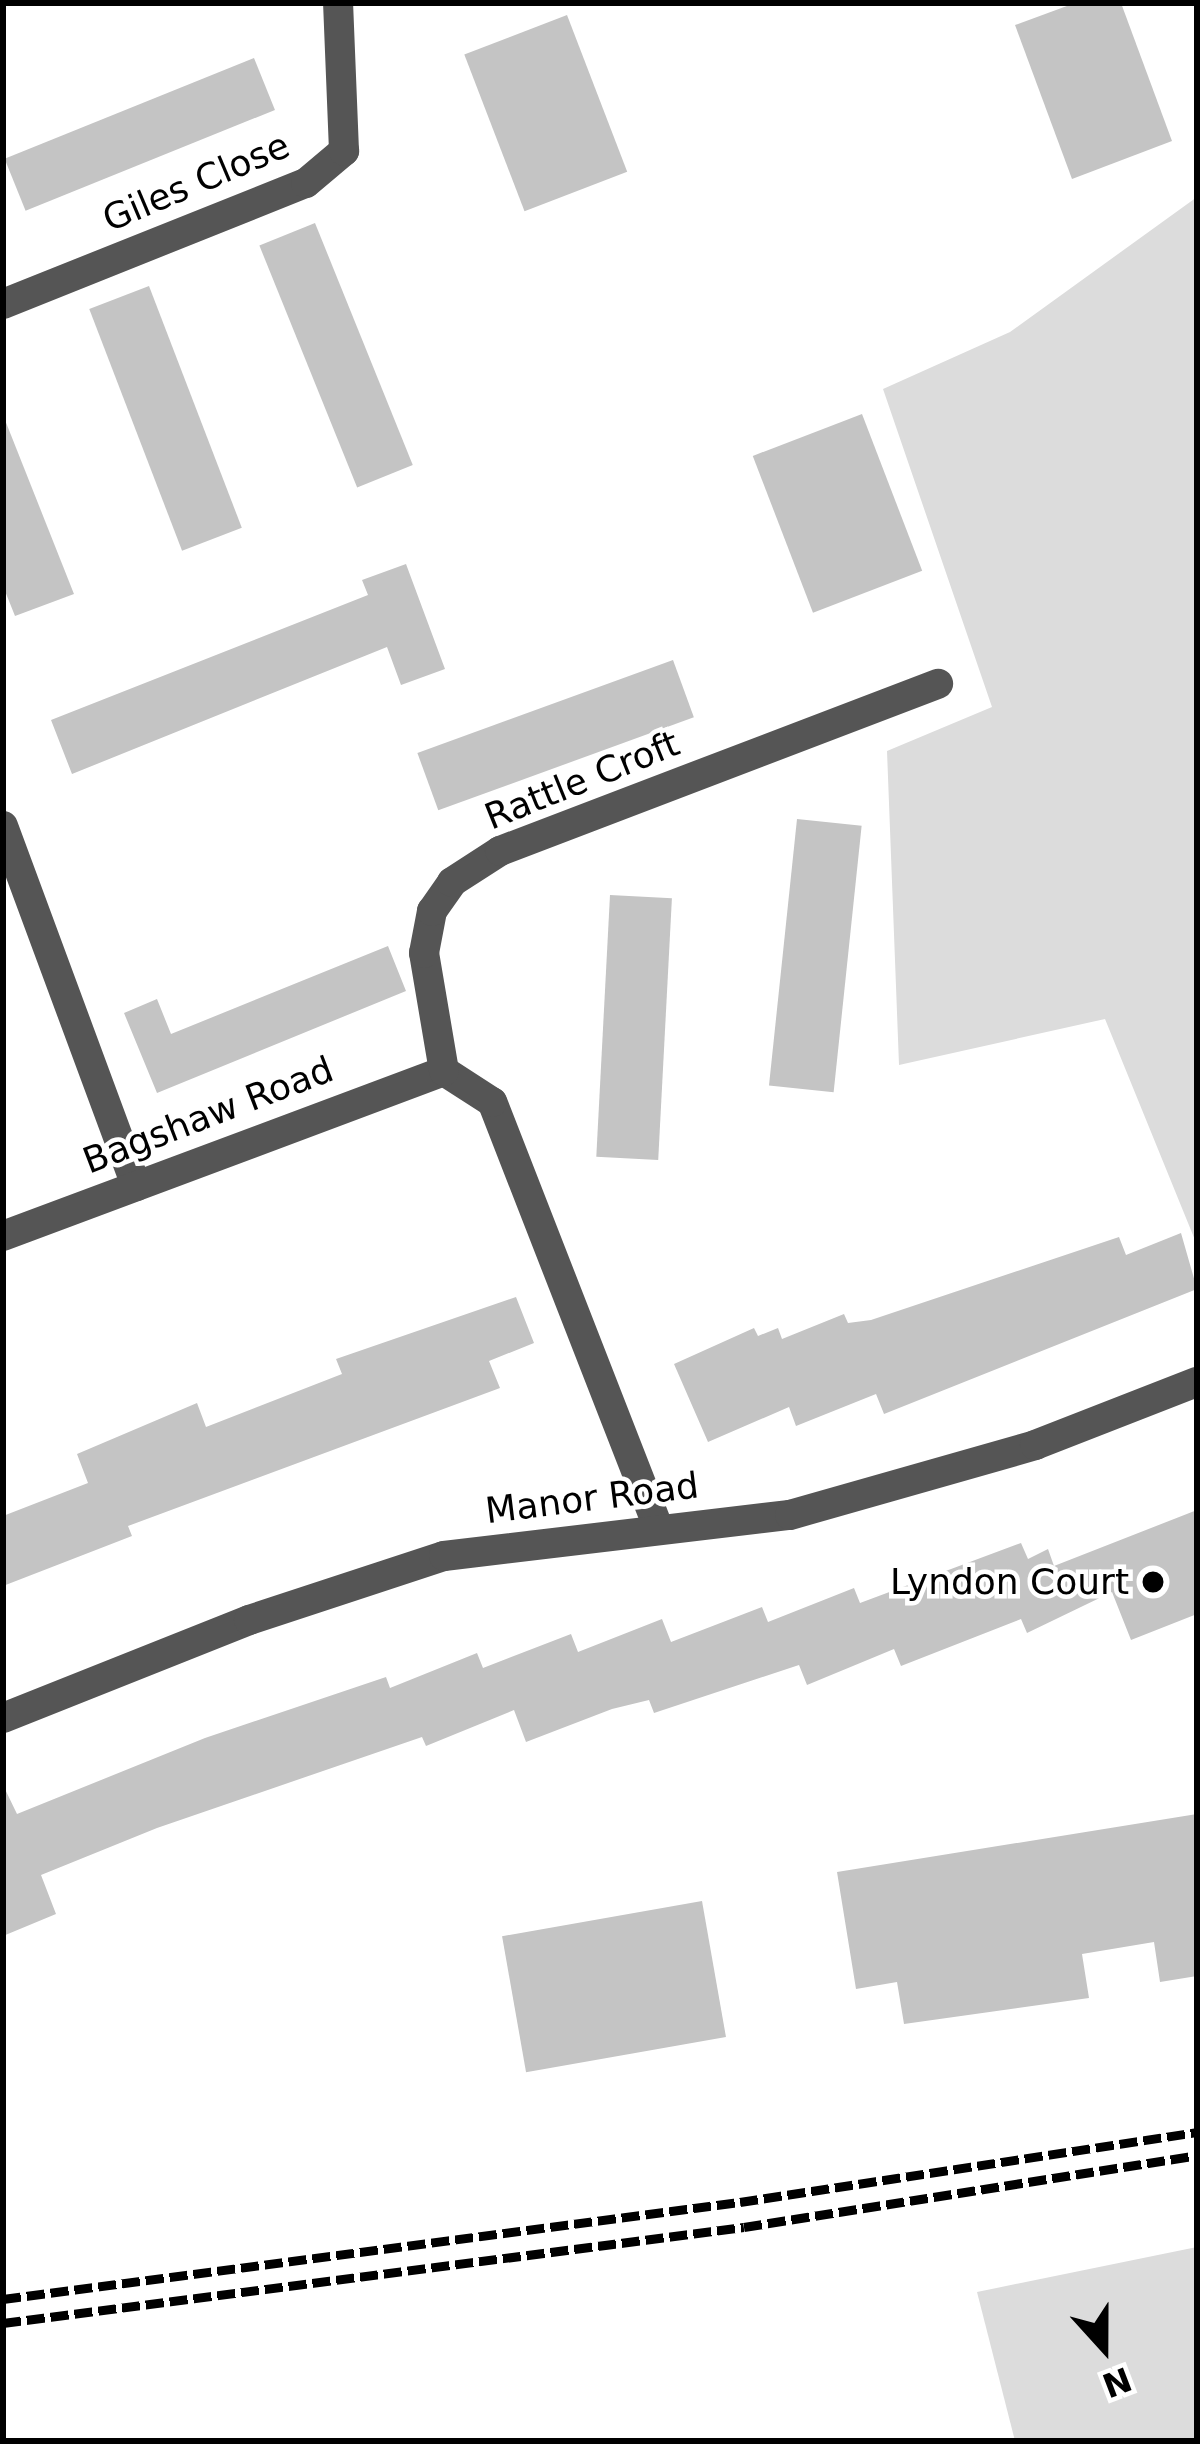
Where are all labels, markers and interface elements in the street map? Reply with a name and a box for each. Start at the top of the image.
street label: Giles Close [96,123,296,241]
street label: Rattle Croft [479,721,685,839]
street label: Bagshaw Road [77,1047,339,1183]
street label: Manor Road [483,1463,701,1533]
place label: Lyndon Court [890,1560,1129,1604]
marker: Lyndon Court [1140,1569,1166,1595]
north arrow [1044,2288,1164,2408]
text: N [1097,2359,1137,2405]

